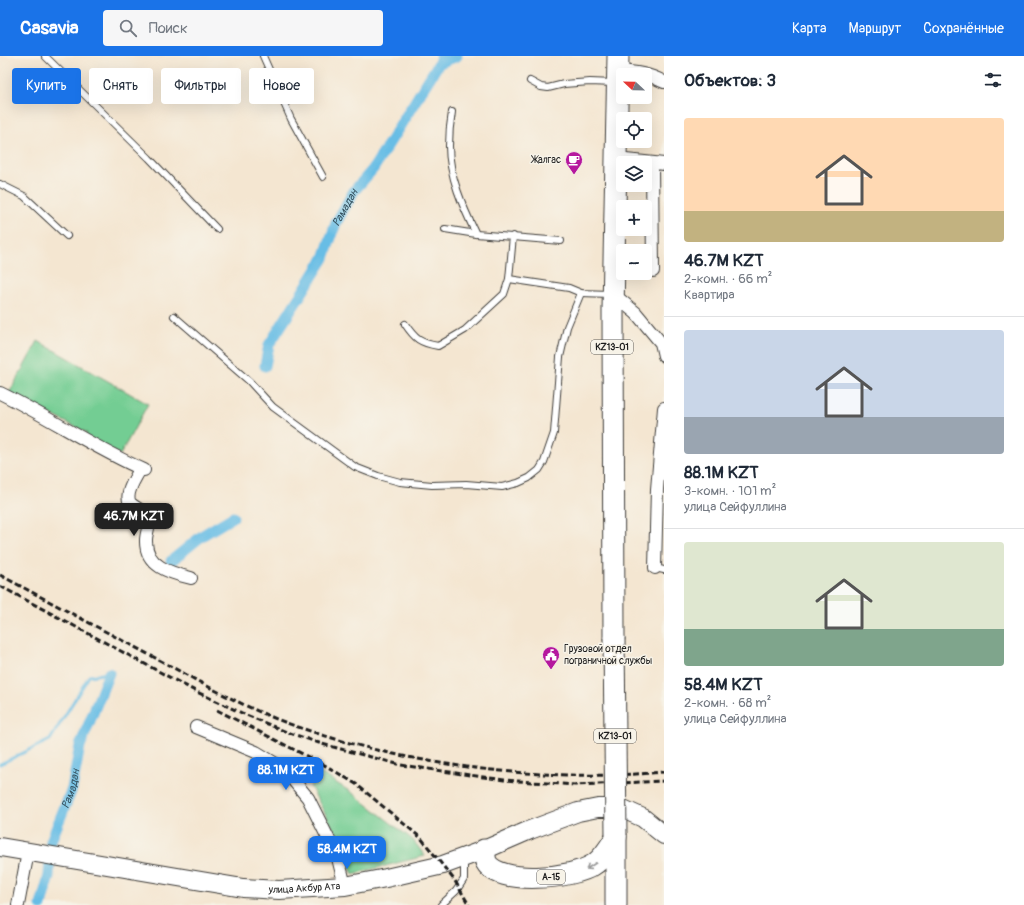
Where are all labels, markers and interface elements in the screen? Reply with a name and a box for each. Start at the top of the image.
search box [103,10,383,46]
text: Casavia [20,16,79,40]
icon: search [117,17,139,39]
text: Поиск [149,19,188,38]
text: Карта [792,20,827,37]
text: Маршрут [849,20,901,37]
text: Сохранённые [923,20,1004,37]
chip: Купить [12,68,81,104]
chip: Снять [89,68,153,104]
chip: Фильтры [161,68,241,104]
chip: Новое [249,68,314,104]
north arrow [616,68,652,104]
map controls [616,68,652,280]
icon: filters [982,69,1004,91]
text: Объектов: 3 [684,70,776,91]
button: locate [616,112,652,148]
icon: home [808,144,880,216]
cafe icon: Жалгас [564,150,584,175]
place label: Жалгас [530,154,561,166]
button: layers [616,156,652,192]
water label: Рамадан [329,186,361,228]
button: + [616,200,652,236]
button: − [616,244,652,280]
text: 46.7M KZT [684,250,764,271]
text: 2-комн. · 66 m² [684,271,772,287]
text: Квартира [684,287,735,303]
road number: KZ13-01 [591,340,633,354]
icon: home [808,356,880,428]
text: 88.1M KZT [684,462,759,483]
text: 3-комн. · 101 m² [684,483,776,499]
text: улица Сейфуллина [684,499,787,515]
pin: 46.7M KZT [88,503,180,537]
text: 46.7M KZT [104,508,164,524]
icon: home [808,568,880,640]
place label: Грузовой отдел пограничной службы [564,643,652,667]
public building icon: Грузовой отдел пограничной службы [541,645,561,670]
text: 58.4M KZT [684,674,763,695]
text: 2-комн. · 68 m² [684,695,771,711]
text: улица Сейфуллина [684,711,787,727]
road number: KZ13-01 [594,729,636,743]
pin: 88.1M KZT [240,757,332,791]
text: 88.1M KZT [257,762,315,778]
water label: Рамадан [58,767,82,810]
pin: 58.4M KZT [301,836,393,870]
text: 58.4M KZT [317,841,377,857]
one-way arrow [586,862,597,870]
road number: A-15 [537,870,565,884]
street label: улица Акбур Ата [267,880,341,896]

